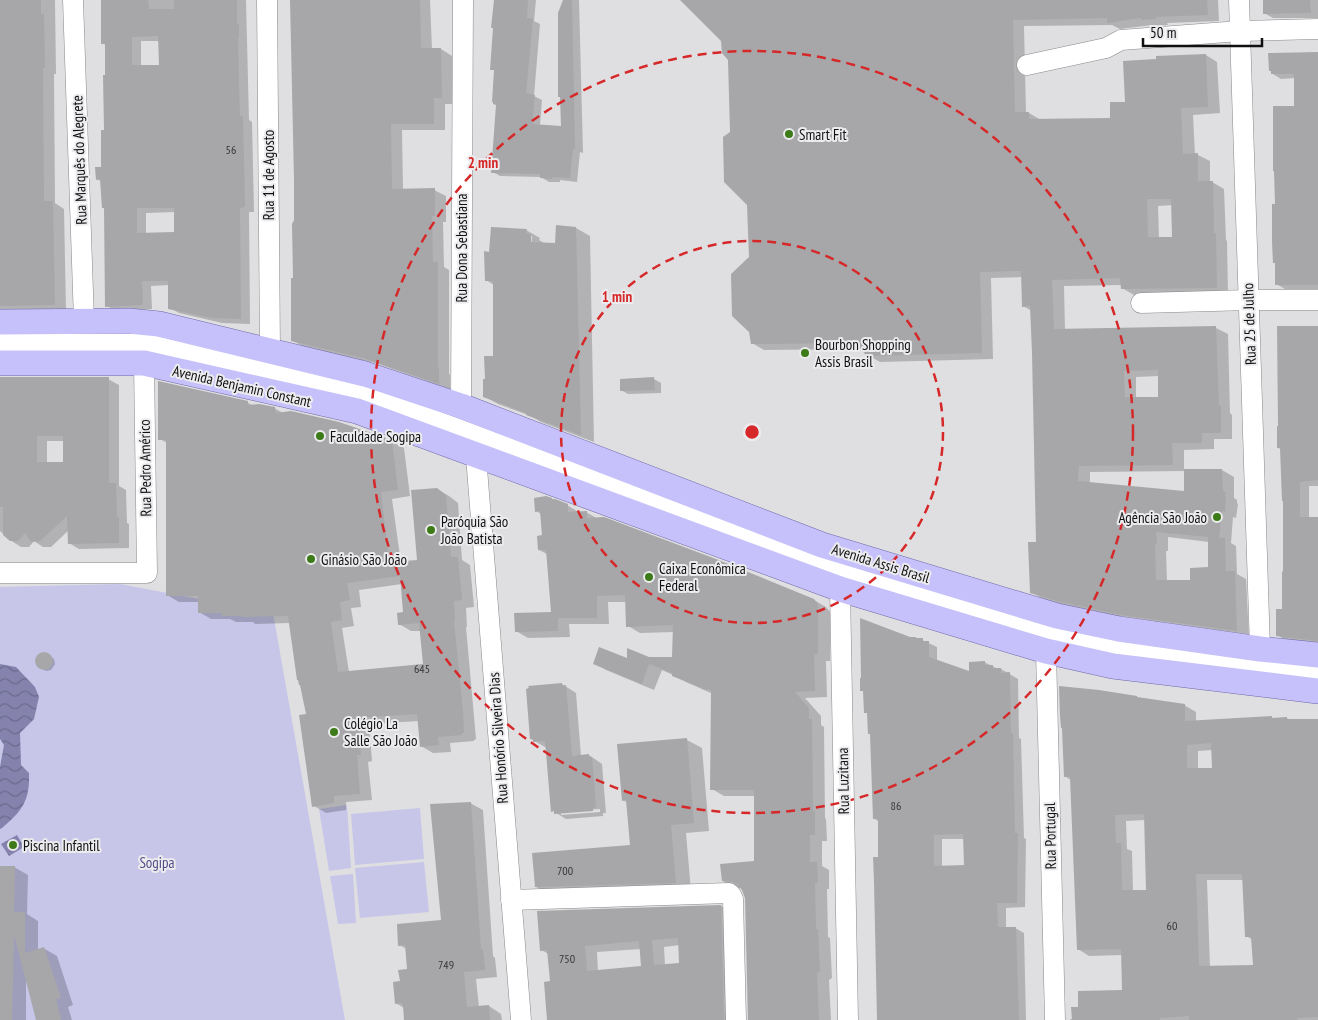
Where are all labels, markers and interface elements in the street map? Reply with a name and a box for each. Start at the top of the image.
scale bar [1143,15,1262,47]
text: 50 m [1150,23,1176,42]
street label: Rua Marquês do Alegrete [67,95,91,225]
place label: Smart Fit [799,125,847,144]
marker: Smart Fit [783,128,795,140]
street label: Rua 11 de Agosto [259,130,278,220]
house number: 56 [226,142,236,157]
text: 2 min [468,153,498,172]
street label: Rua Dona Sebastiana [452,193,471,303]
street label: Rua 25 de Julho [1238,283,1260,365]
text: 1 min [602,287,632,306]
place label: Bourbon Shopping Assis Brasil [815,335,911,371]
marker: Bourbon Shopping Assis Brasil [799,347,811,359]
street label: Avenida Benjamin Constant [171,361,313,411]
street label: Rua Pedro Américo [135,419,155,517]
centre of rings [743,423,761,441]
place label: Faculdade Sogipa [330,427,421,446]
marker: Faculdade Sogipa [314,430,326,442]
place label: Agência São João [1118,508,1207,527]
marker: Agência São João [1211,511,1223,523]
place label: Paróquia São João Batista [440,512,508,548]
marker: Paróquia São João Batista [425,524,437,536]
street label: Avenida Assis Brasil [830,539,933,587]
place label: Ginásio São João [321,550,407,569]
marker: Ginásio São João [305,553,317,565]
place label: Caixa Econômica Federal [659,559,746,595]
marker: Caixa Econômica Federal [643,571,655,583]
house number: 645 [414,661,430,676]
street label: Rua Honório Silveira Dias [484,672,512,804]
place label: Colégio La Salle São João [344,714,417,750]
marker: Colégio La Salle São João [328,726,340,738]
street label: Rua Luzitana [833,747,853,815]
house number: 86 [891,798,901,813]
street label: Rua Portugal [1040,802,1060,870]
place label: Piscina Infantil [23,836,100,855]
marker: Piscina Infantil [7,839,19,851]
park label: Sogipa [139,853,175,872]
house number: 700 [557,863,573,878]
house number: 60 [1167,918,1177,933]
house number: 750 [559,951,575,966]
house number: 749 [438,957,454,972]

